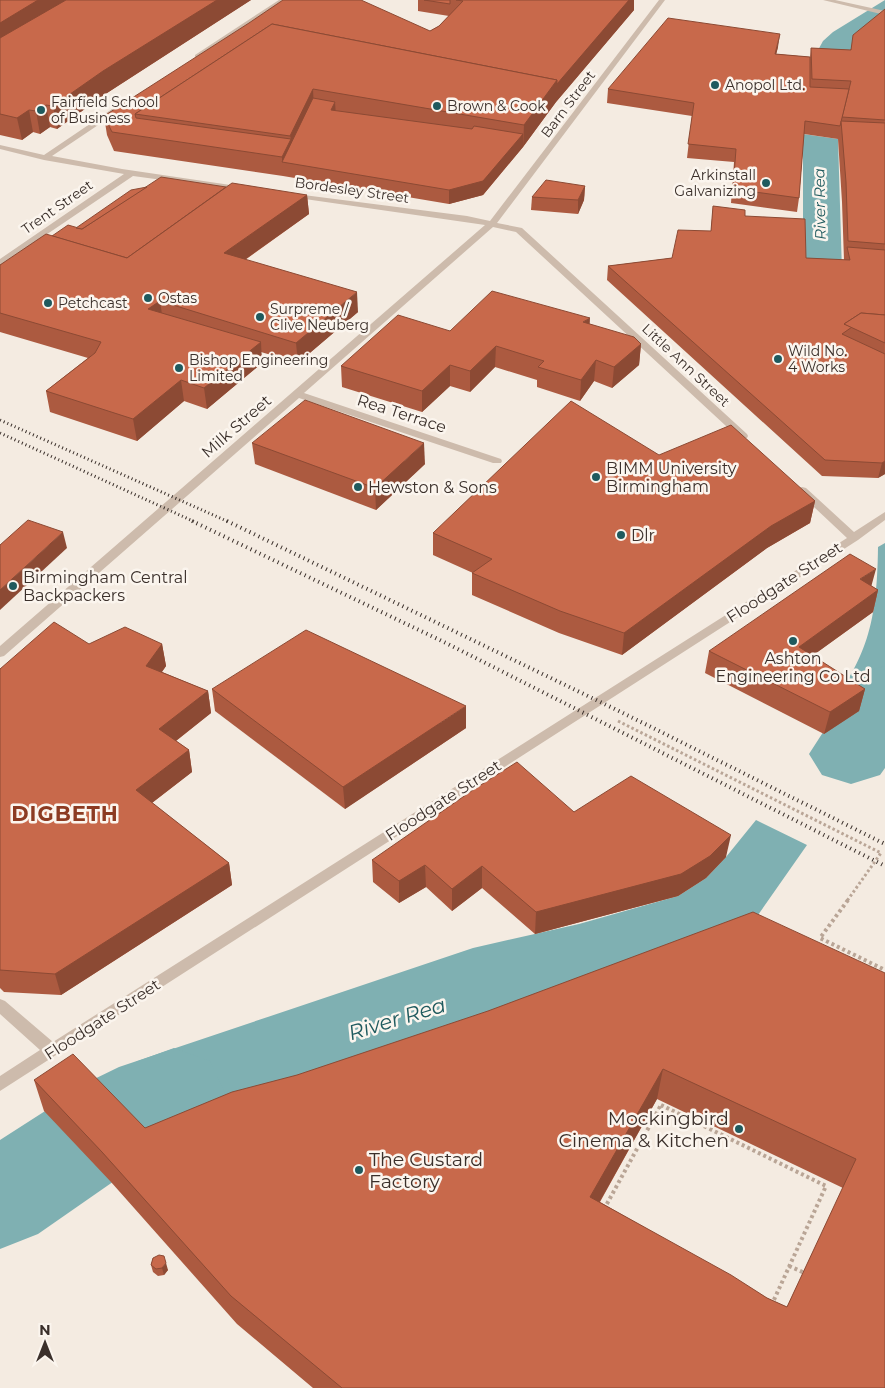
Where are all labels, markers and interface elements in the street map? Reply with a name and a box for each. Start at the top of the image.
street label: Barn Street [537,66,599,141]
place label: Anopol Ltd. [725,76,805,94]
marker: Anopol Ltd. [709,79,721,91]
place label: Fairfield School of Business [51,93,159,127]
place label: Brown & Cook [447,97,546,115]
marker: Brown & Cook [431,100,443,112]
marker: Fairfield School of Business [35,104,47,116]
place label: Arkinstall Galvanizing [674,166,756,200]
water label: River Rea [809,168,830,240]
street label: Bordesley Street [294,173,411,207]
street label: Trent Street [18,176,96,238]
marker: Arkinstall Galvanizing [760,177,772,189]
place label: Ostas [158,289,197,307]
marker: Ostas [142,292,154,304]
place label: Petchcast [58,294,128,312]
marker: Petchcast [42,297,54,309]
place label: Surpreme / Clive Neuberg [270,300,369,334]
marker: Surpreme / Clive Neuberg [254,311,266,323]
street label: Little Ann Street [638,320,734,411]
place label: Wild No. 4 Works [788,342,847,376]
place label: Bishop Engineering Limited [189,351,328,385]
marker: Wild No. 4 Works [772,353,784,365]
marker: Bishop Engineering Limited [173,362,185,374]
street label: Rea Terrace [355,390,449,437]
street label: Milk Street [198,391,275,462]
place label: BIMM University Birmingham [606,459,737,496]
marker: BIMM University Birmingham [590,471,602,483]
place label: Hewston & Sons [368,478,497,497]
marker: Hewston & Sons [352,481,364,493]
place label: Dlr [631,526,655,545]
marker: Dlr [615,529,627,541]
street label: Floodgate Street [723,538,846,627]
place label: Birmingham Central Backpackers [23,568,188,605]
marker: Birmingham Central Backpackers [7,580,19,592]
marker: Ashton Engineering Co Ltd [787,635,799,647]
place label: Ashton Engineering Co Ltd [715,649,871,686]
street label: Floodgate Street [382,756,505,845]
district label: DIGBETH [11,801,119,826]
street label: Floodgate Street [41,975,164,1064]
water label: River Rea [345,992,449,1045]
place label: Mockingbird Cinema & Kitchen [559,1107,729,1152]
marker: Mockingbird Cinema & Kitchen [733,1123,745,1135]
place label: The Custard Factory [369,1148,483,1193]
marker: The Custard Factory [353,1164,365,1176]
north arrow [20,1318,70,1368]
text: N [39,1321,51,1339]

